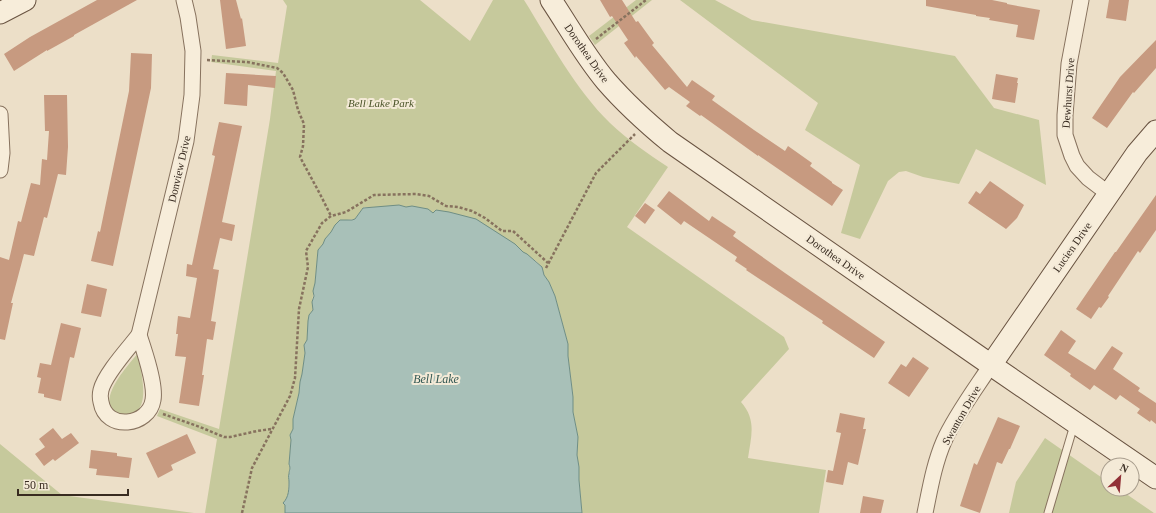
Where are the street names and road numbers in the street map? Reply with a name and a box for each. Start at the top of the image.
street label: Dorothea Drive [562,21,612,85]
street label: Dewhurst Drive [1060,57,1076,129]
street label: Donview Drive [165,134,193,204]
street label: Lucien Drive [1050,220,1094,274]
street label: Dorothea Drive [804,232,868,282]
street label: Swanton Drive [939,383,983,447]

